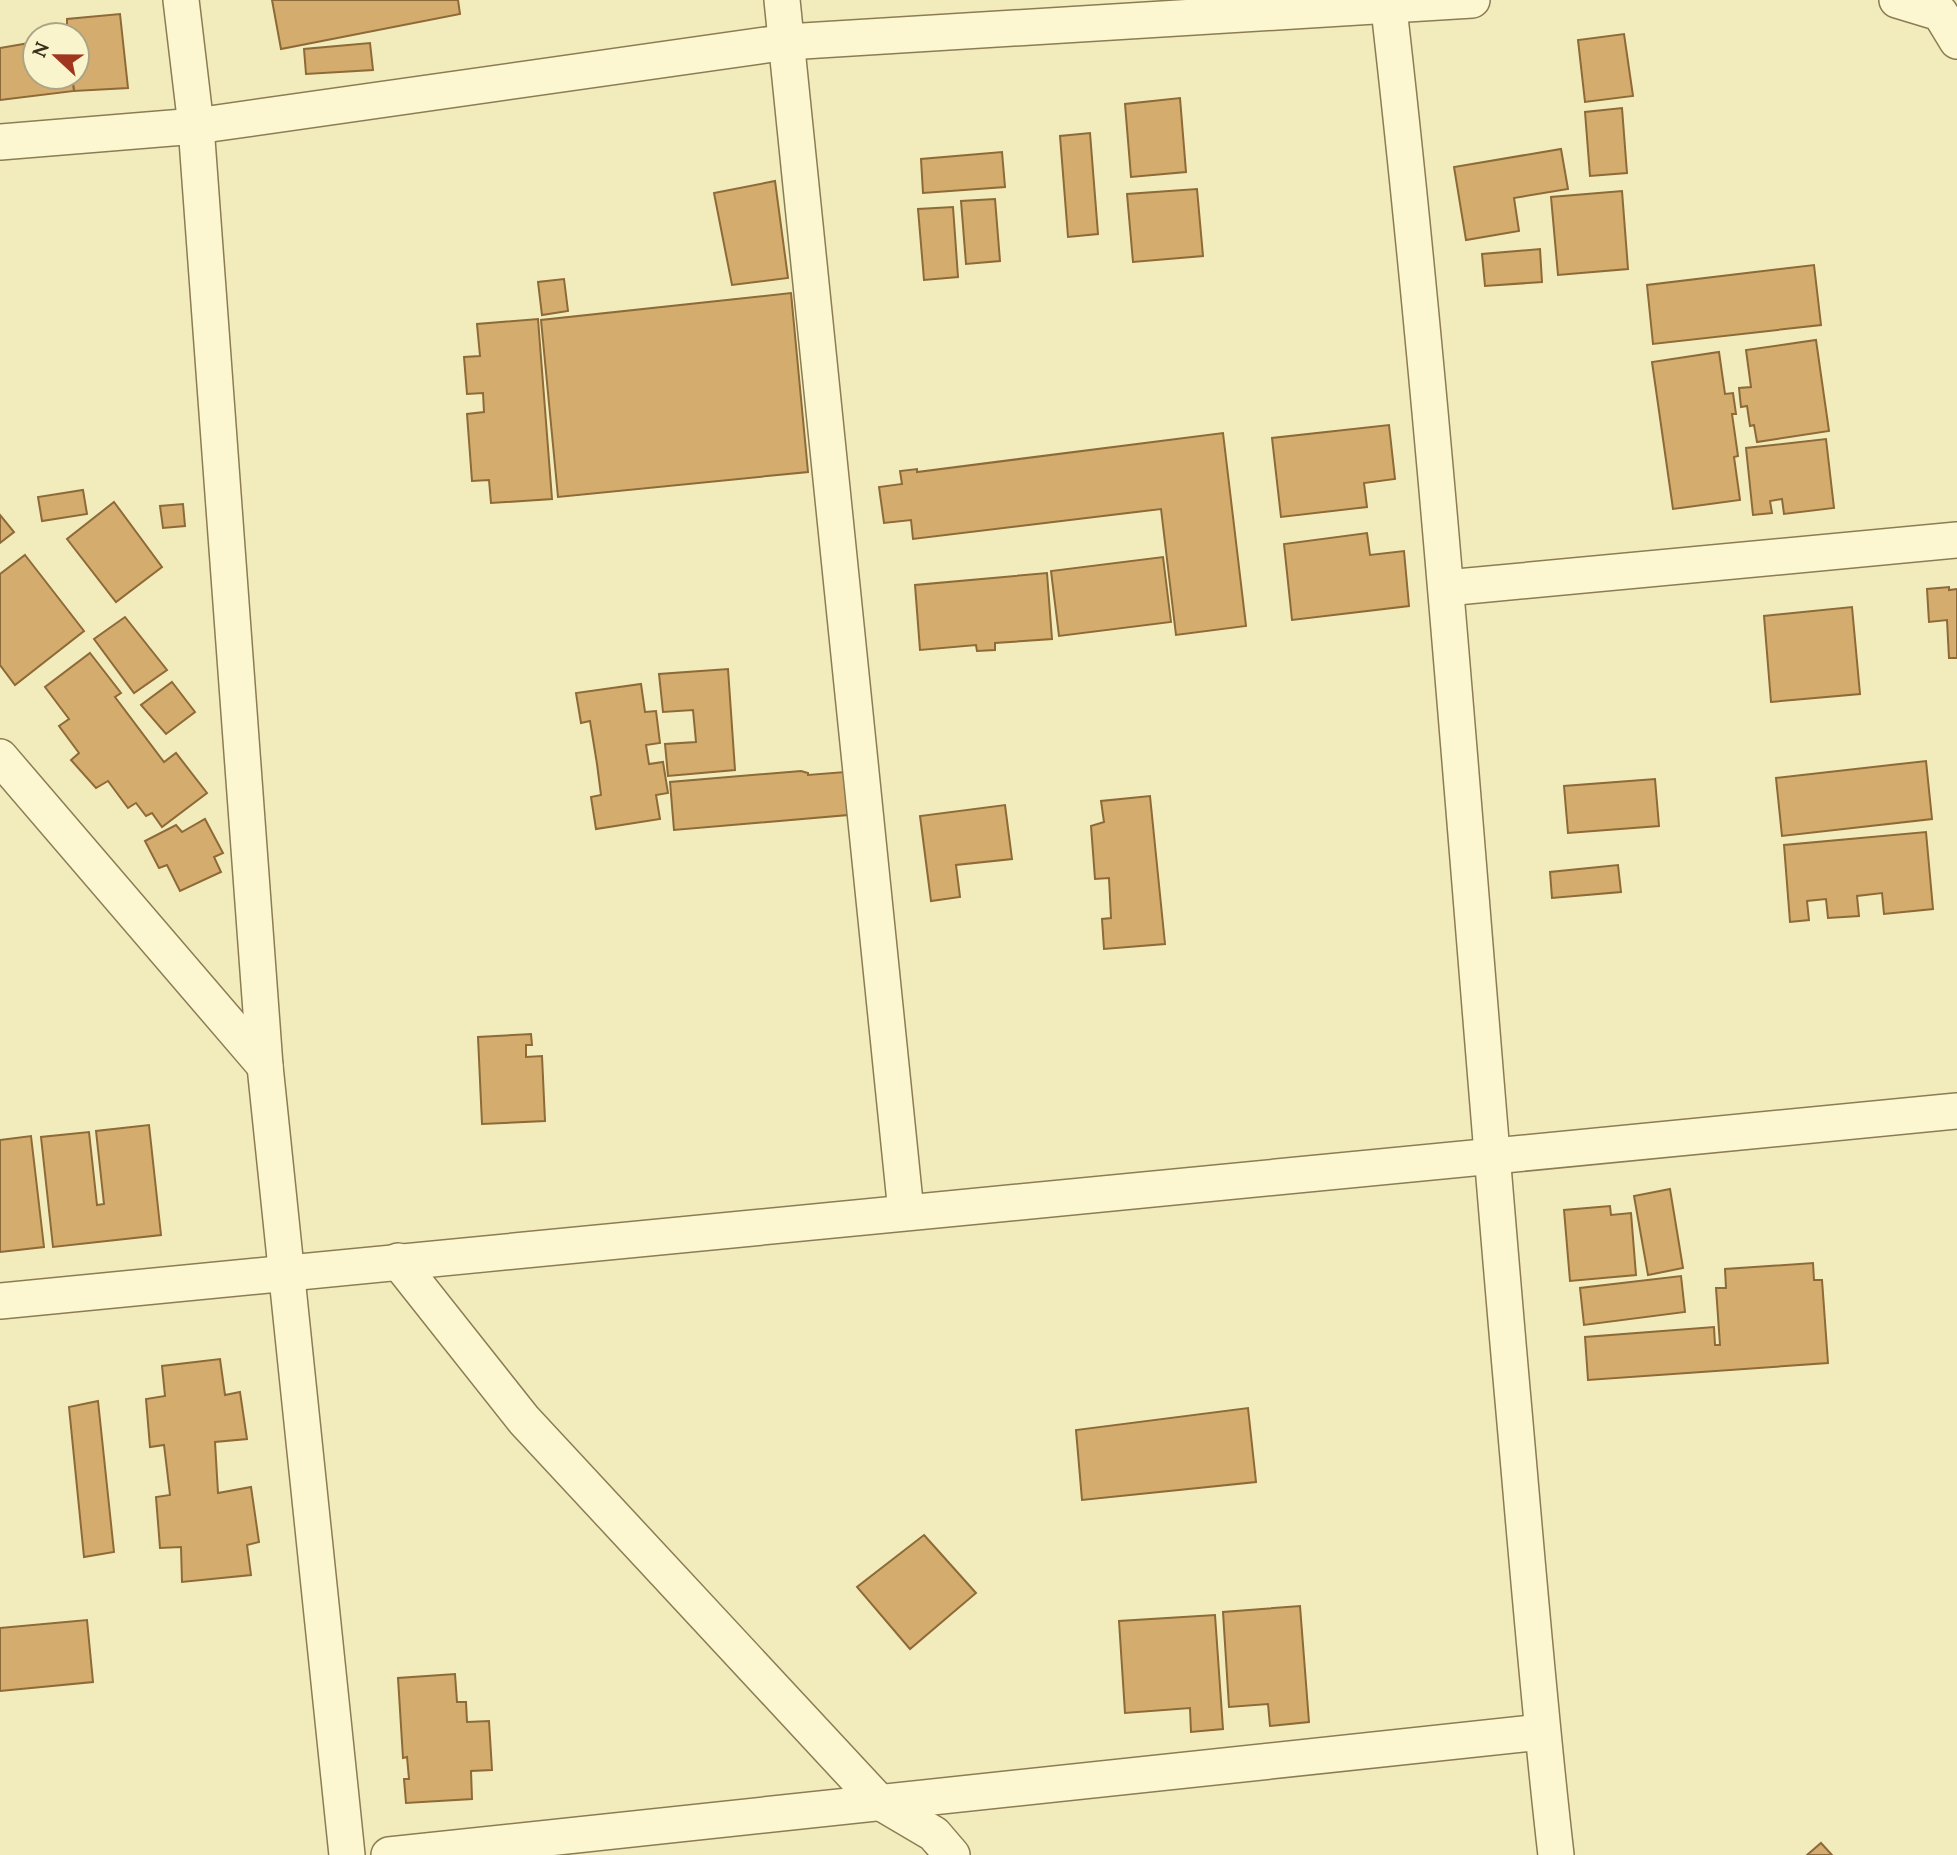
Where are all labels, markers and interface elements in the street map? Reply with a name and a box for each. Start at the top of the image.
north arrow [21,21,91,91]
text: N [26,38,54,61]

